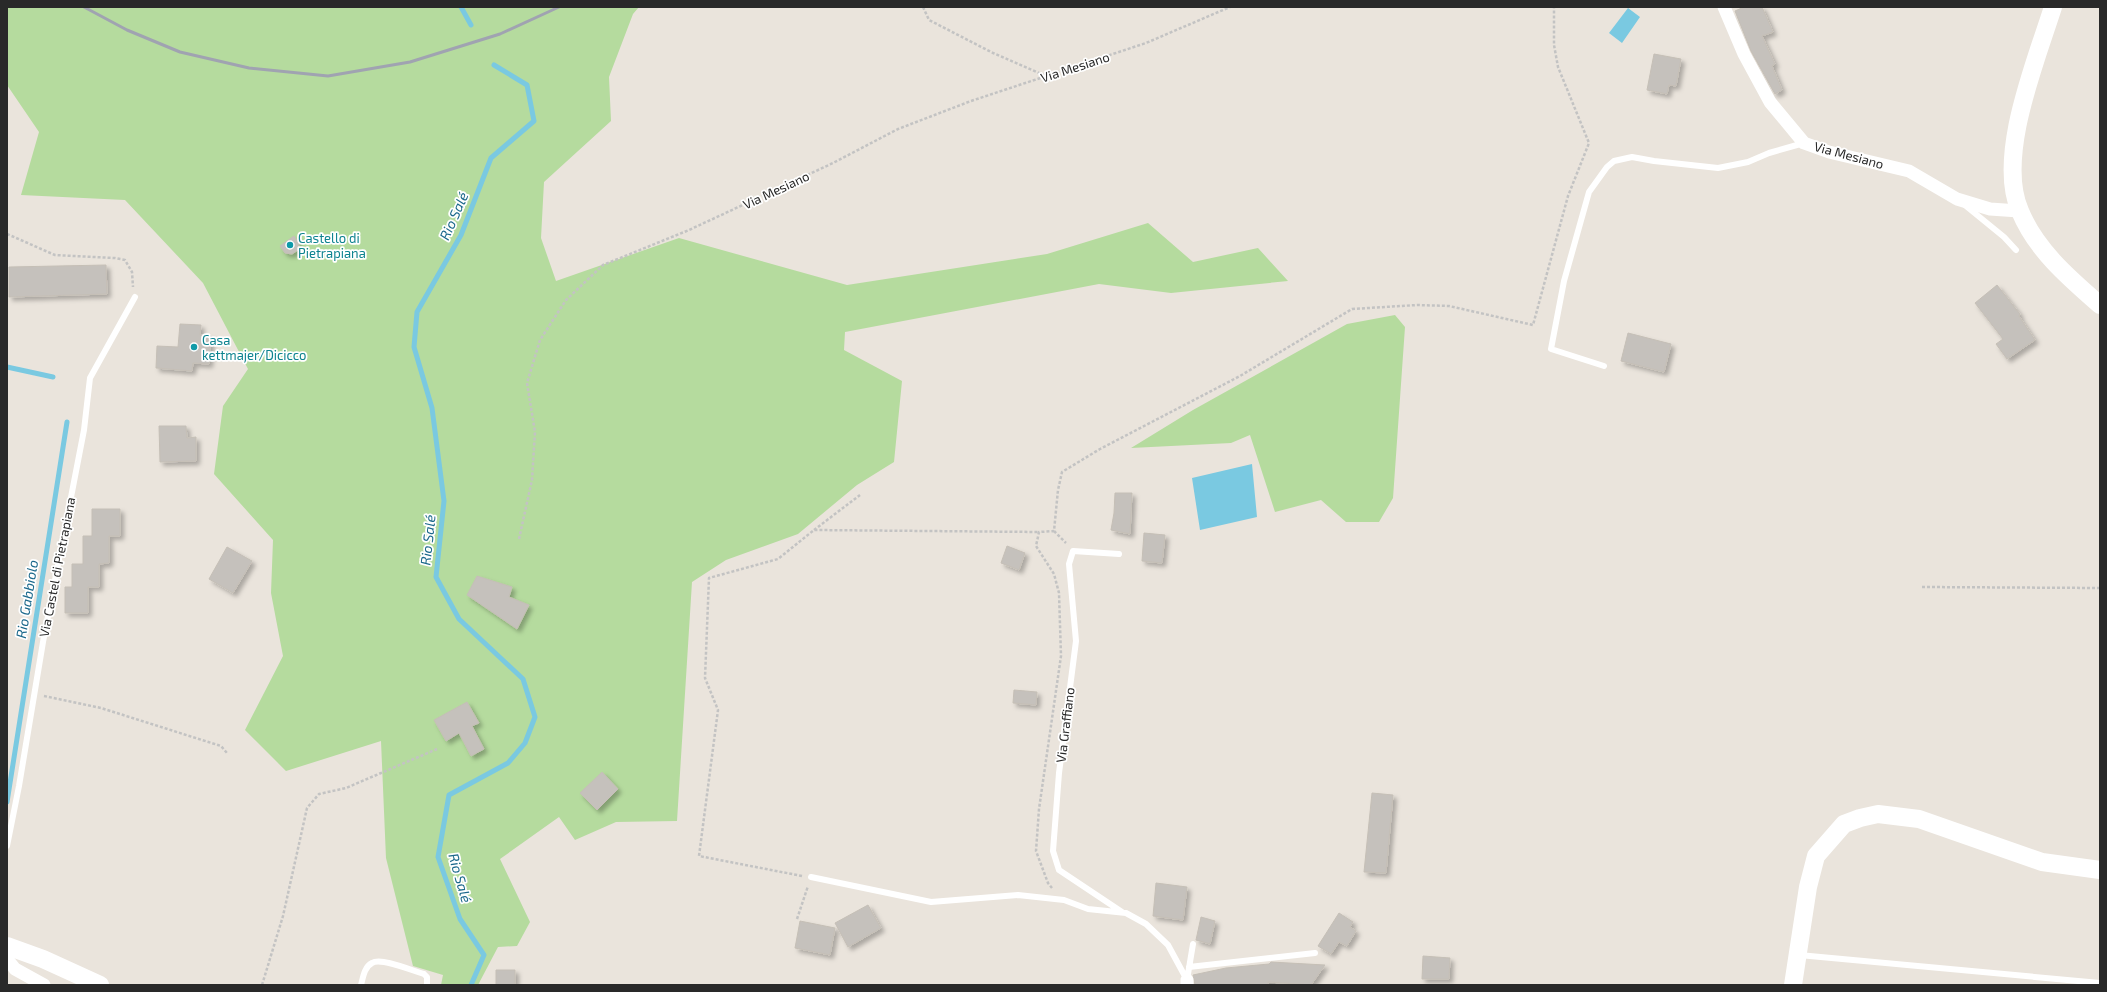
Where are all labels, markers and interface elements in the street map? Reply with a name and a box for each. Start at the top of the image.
street label: Via Mesiano [1039,48,1111,86]
street label: Via Mesiano [1812,138,1886,172]
street label: Via Mesiano [740,168,812,212]
water label: Rio Salé [435,189,472,242]
place label: Castello di Pietrapiana [298,230,366,261]
marker: Castello di Pietrapiana [285,240,295,250]
place label: Casa kettmajer/Dicicco [202,332,306,363]
marker: Casa kettmajer/Dicicco [189,342,199,352]
street label: Via Castel di Pietrapiana [36,496,78,638]
water label: Rio Salé [416,513,439,566]
water label: Rio Gabbiolo [12,558,41,639]
street label: Via Graffiano [1052,686,1078,764]
water label: Rio Salé [445,851,476,905]

